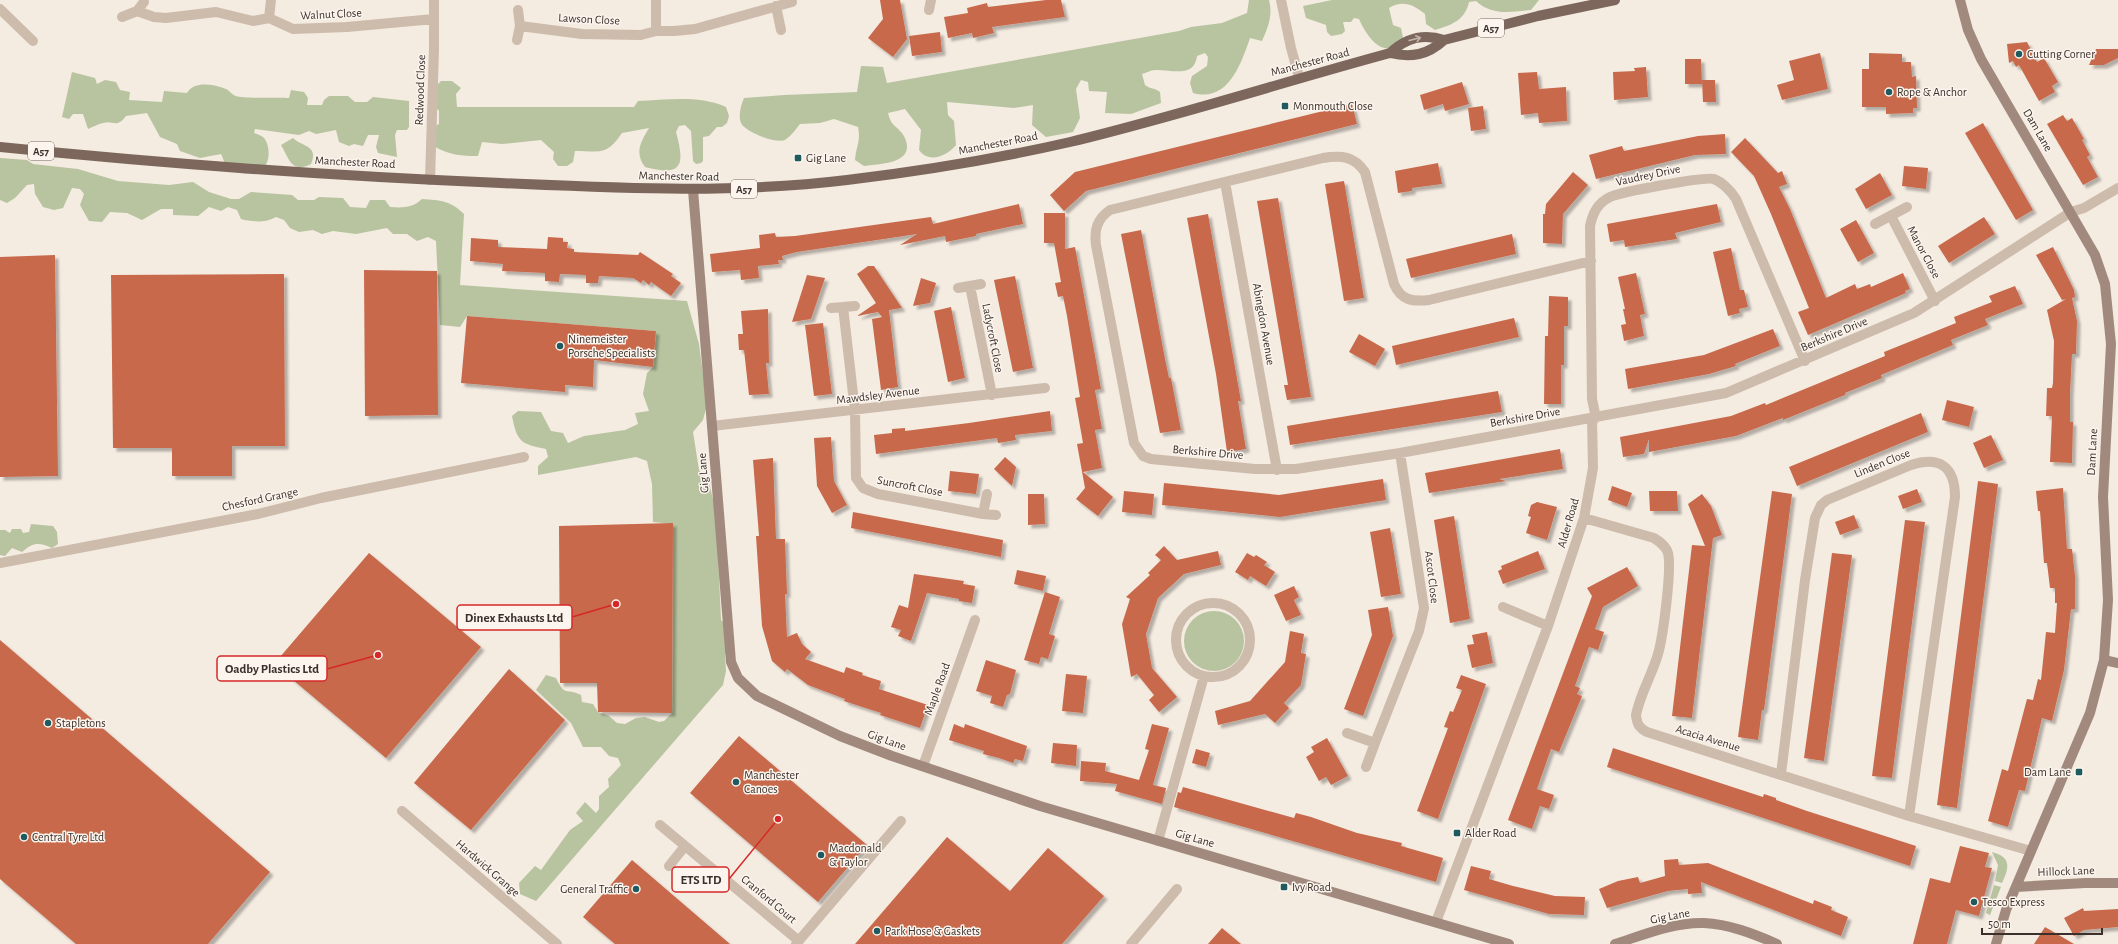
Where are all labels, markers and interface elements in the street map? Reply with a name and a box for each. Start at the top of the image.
street label: Walnut Close [300,6,362,22]
street label: Lawson Close [558,11,620,27]
road number: A57 [1478,19,1504,37]
one-way arrow [1409,35,1422,42]
street label: Manchester Road [1269,46,1351,78]
place label: Cutting Corner [2027,48,2095,60]
marker: Cutting Corner [2014,49,2024,59]
street label: Redwood Close [413,54,427,126]
place label: Rope & Anchor [1897,86,1967,98]
marker: Rope & Anchor [1884,87,1894,97]
place label: Monmouth Close [1293,100,1373,112]
marker: Monmouth Close [1280,101,1290,111]
street label: Dam Lane [2021,107,2055,153]
street label: Manchester Road [957,129,1039,157]
road number: A57 [28,142,54,160]
place label: Gig Lane [806,152,846,164]
marker: Gig Lane [793,153,803,163]
street label: Manchester Road [314,154,396,170]
street label: Vaudrey Drive [1615,162,1681,189]
street label: Manchester Road [639,169,719,183]
road number: A57 [731,180,757,198]
street label: Manor Close [1905,224,1943,280]
street label: Abingdon Avenue [1251,282,1277,366]
street label: Ladycroft Close [979,302,1006,374]
street label: Berkshire Drive [1799,315,1869,353]
place label: Ninemeister Porsche Specialists [568,333,655,359]
marker: Ninemeister Porsche Specialists [555,341,565,351]
street label: Mawdsley Avenue [836,384,920,407]
street label: Berkshire Drive [1489,405,1561,429]
street label: Dam Lane [2085,428,2099,476]
street label: Berkshire Drive [1172,443,1244,461]
street label: Linden Close [1852,446,1912,480]
street label: Gig Lane [696,453,710,493]
street label: Suncroft Close [876,474,944,498]
street label: Chesford Grange [221,485,299,513]
street label: Alder Road [1555,497,1581,549]
street label: Ascot Close [1423,550,1441,604]
callout: Dinex Exhausts Ltd [457,605,572,630]
text: Dinex Exhausts Ltd [465,612,563,625]
callout: Oadby Plastics Ltd [217,656,327,681]
street label: Maple Road [922,661,952,717]
text: Oadby Plastics Ltd [225,663,319,676]
place label: Stapletons [56,717,106,729]
marker: Stapletons [43,718,53,728]
street label: Acacia Avenue [1674,722,1742,754]
street label: Gig Lane [866,728,908,752]
place label: Dam Lane [2024,766,2071,778]
marker: Dam Lane [2074,767,2084,777]
place label: Manchester Canoes [744,769,799,795]
marker: Manchester Canoes [731,777,741,787]
street label: Gig Lane [1174,827,1216,849]
place label: Alder Road [1465,827,1516,839]
marker: Alder Road [1452,828,1462,838]
place label: Central Tyre Ltd [32,831,104,844]
marker: Central Tyre Ltd [19,832,29,842]
street label: Hardwick Grange [454,837,522,899]
place label: Macdonald & Taylor [829,842,881,869]
marker: Macdonald & Taylor [816,850,826,860]
street label: Hillock Lane [2037,864,2095,878]
callout: ETS LTD [672,867,729,892]
street label: Cranford Court [739,873,799,926]
text: ETS LTD [680,874,722,887]
place label: Ivy Road [1292,881,1331,894]
marker: Ivy Road [1279,882,1289,892]
place label: General Traffic [560,883,628,895]
marker: General Traffic [631,884,641,894]
place label: Tesco Express [1982,896,2045,908]
marker: Tesco Express [1969,897,1979,907]
street label: Gig Lane [1649,906,1691,926]
scale bar [1982,910,2102,936]
text: 50 m [1988,918,2011,930]
place label: Park Hose & Gaskets [885,925,980,937]
marker: Park Hose & Gaskets [872,926,882,936]

